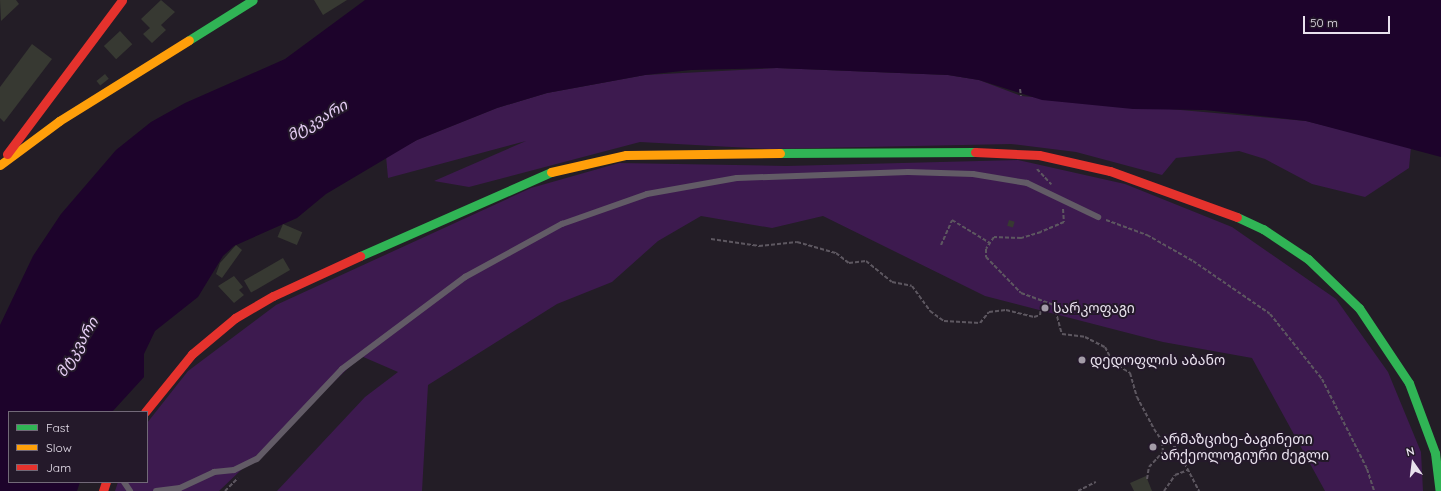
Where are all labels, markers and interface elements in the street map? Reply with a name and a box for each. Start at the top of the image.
scale bar [1305,8,1392,34]
text: 50 m [1310,15,1338,30]
water label: მტკვარი [284,96,350,144]
place label: სარკოფაგი [1053,300,1135,316]
marker: სარკოფაგი [1040,303,1050,313]
water label: მტკვარი [52,314,102,380]
place label: დედოფლის აბანო [1090,352,1225,368]
marker: დედოფლის აბანო [1077,355,1087,365]
legend [8,411,148,483]
text: Fast [46,420,70,435]
place label: არმაზციხე-ბაგინეთი არქეოლოგიური ძეგლი [1161,431,1329,464]
text: Slow [46,440,72,455]
marker: არმაზციხე-ბაგინეთი არქეოლოგიური ძეგლი [1148,442,1158,452]
north arrow [1393,443,1433,483]
text: N [1404,444,1416,459]
text: Jam [46,460,71,475]

